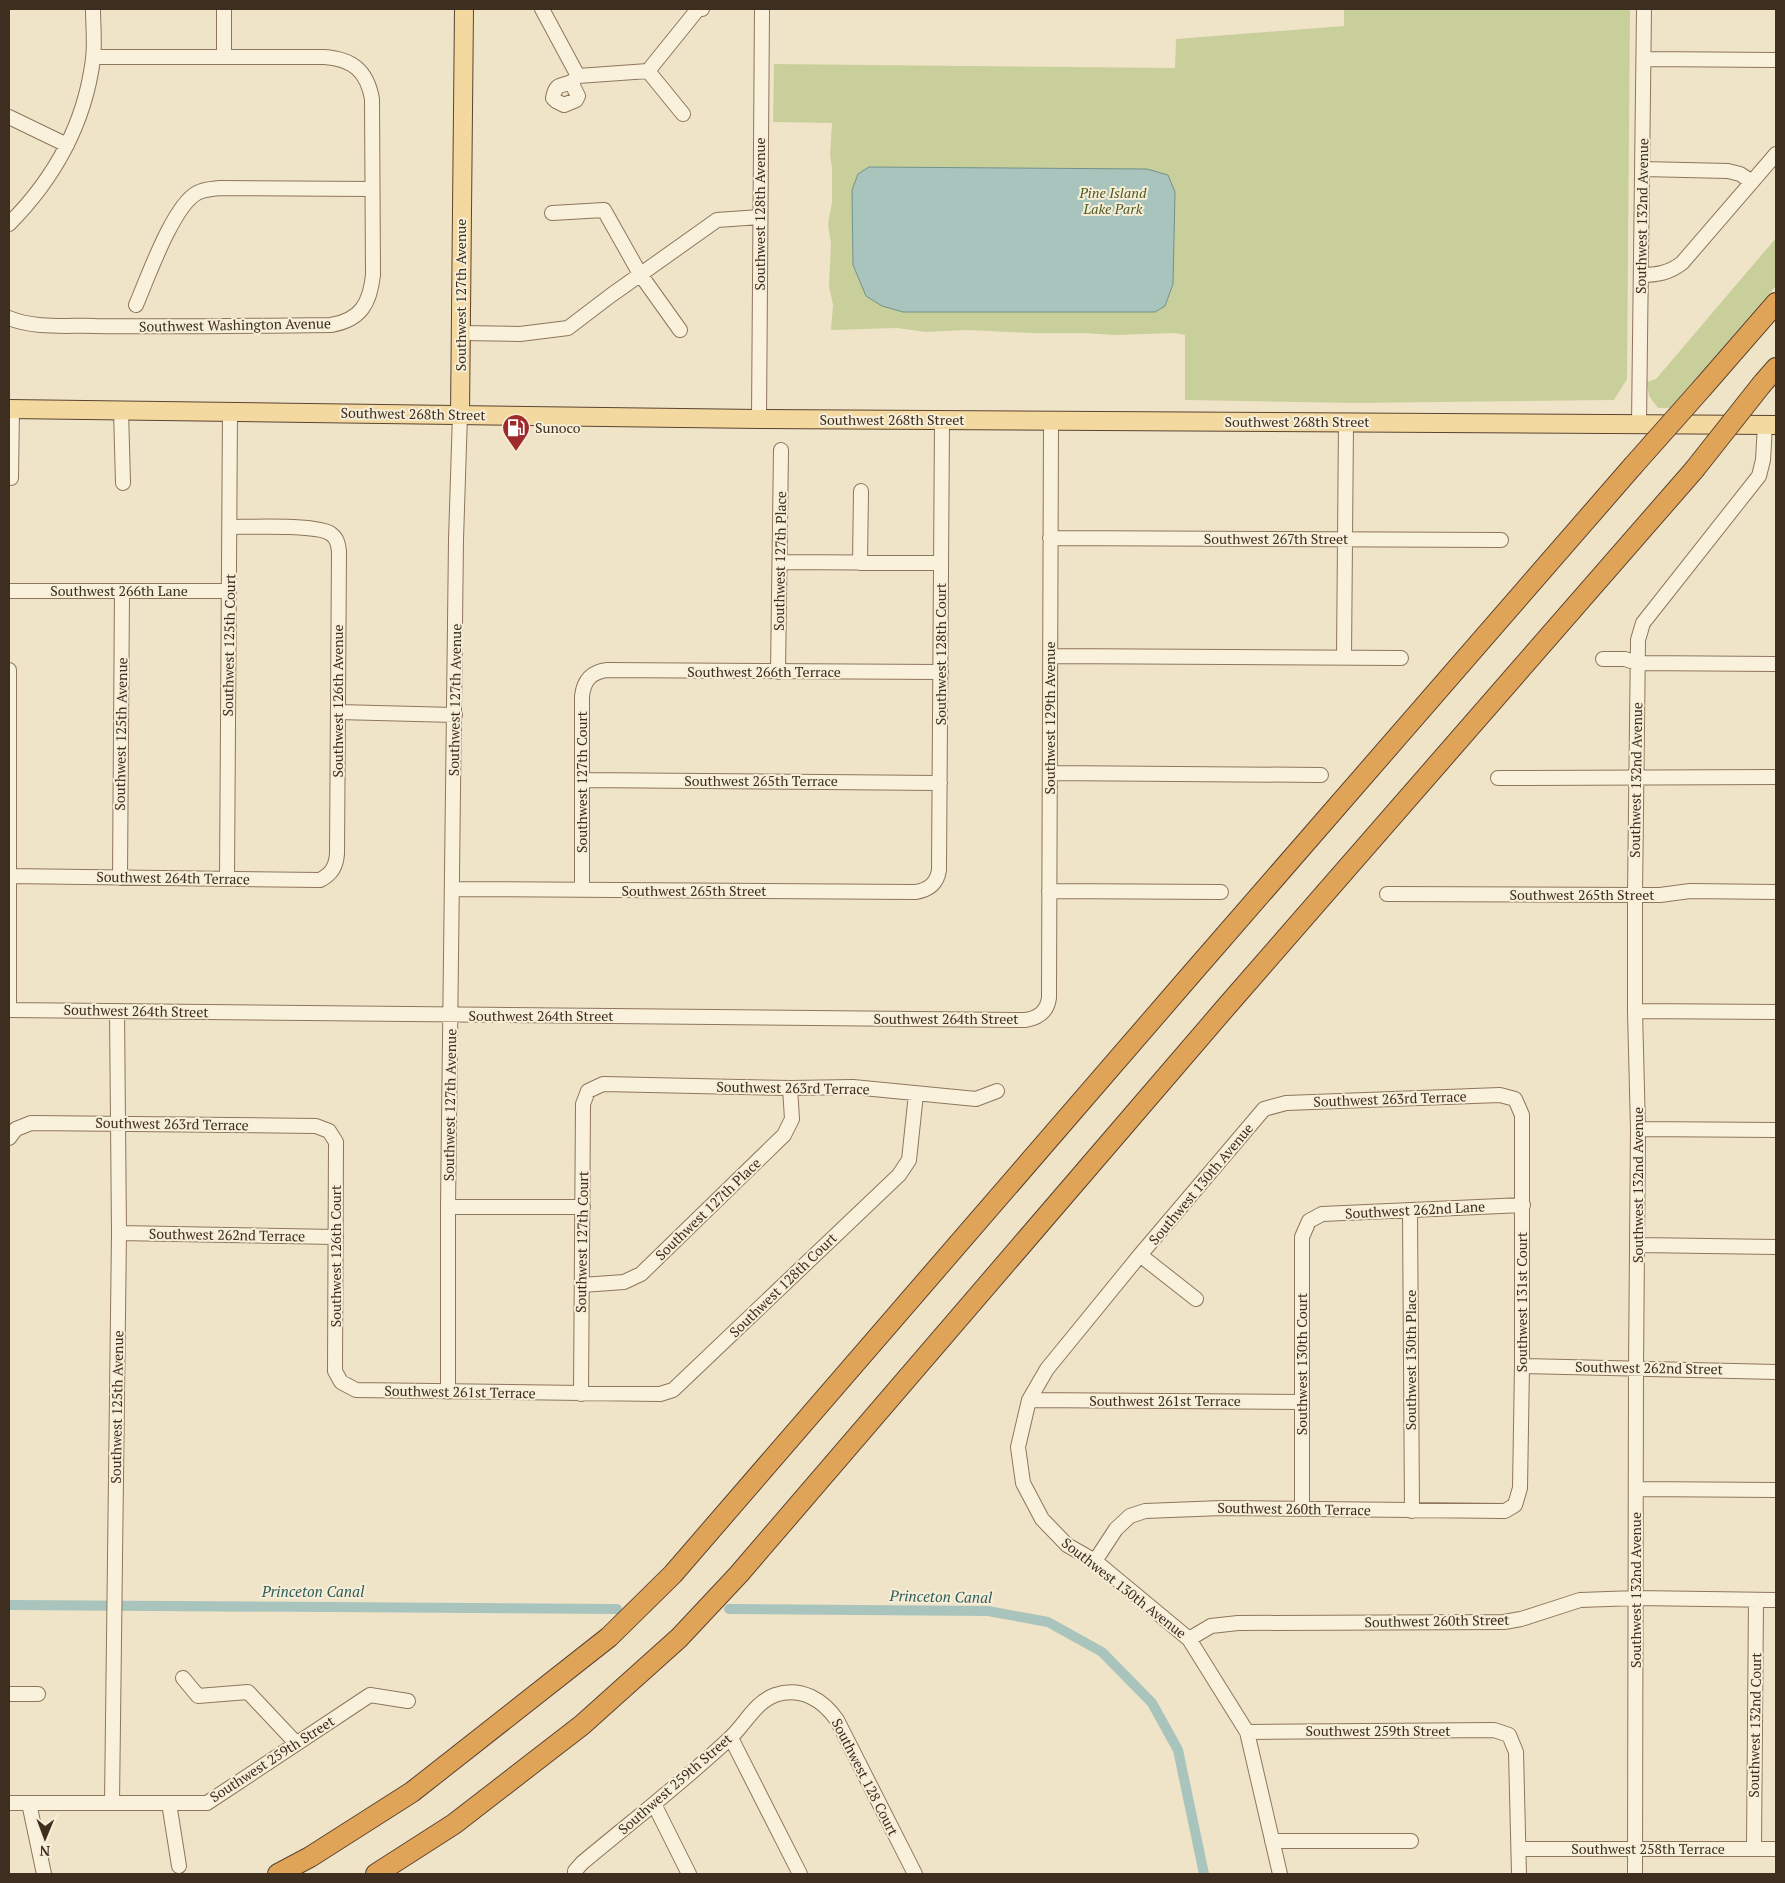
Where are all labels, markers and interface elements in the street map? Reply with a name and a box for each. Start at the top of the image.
street label: Southwest 128th Avenue [750,137,769,291]
street label: Southwest 132nd Avenue [1631,138,1652,294]
park label: Pine Island Lake Park [1079,183,1147,218]
street label: Southwest 127th Avenue [451,219,470,371]
street label: Southwest Washington Avenue [139,313,331,336]
street label: Southwest 268th Street [340,403,486,424]
street label: Southwest 268th Street [820,410,965,429]
street label: Southwest 268th Street [1225,412,1370,431]
fuel station icon: Sunoco [501,413,531,452]
place label: Sunoco [535,418,581,437]
street label: Southwest 127th Place [769,491,790,631]
street label: Southwest 267th Street [1204,529,1349,548]
street label: Southwest 125th Court [218,573,239,716]
street label: Southwest 266th Lane [50,581,188,600]
street label: Southwest 128th Court [931,582,950,725]
street label: Southwest 126th Avenue [328,624,347,778]
street label: Southwest 127th Avenue [444,624,465,776]
street label: Southwest 129th Avenue [1040,641,1059,795]
street label: Southwest 125th Avenue [110,657,131,811]
street label: Southwest 266th Terrace [687,662,841,681]
street label: Southwest 132nd Avenue [1625,702,1646,858]
street label: Southwest 127th Court [572,710,591,853]
street label: Southwest 265th Terrace [684,771,838,790]
street label: Southwest 264th Terrace [96,867,250,888]
street label: Southwest 265th Street [622,881,767,900]
street label: Southwest 265th Street [1510,885,1655,904]
street label: Southwest 264th Street [63,1000,209,1021]
street label: Southwest 264th Street [469,1006,614,1025]
street label: Southwest 264th Street [874,1009,1019,1028]
street label: Southwest 127th Avenue [439,1029,460,1181]
street label: Southwest 263rd Terrace [716,1077,870,1098]
street label: Southwest 263rd Terrace [1313,1086,1467,1111]
street label: Southwest 132nd Avenue [1628,1107,1647,1263]
street label: Southwest 263rd Terrace [95,1113,249,1134]
street label: Southwest 130th Avenue [1144,1119,1257,1248]
street label: Southwest 127th Place [651,1153,765,1264]
street label: Southwest 127th Court [571,1170,592,1313]
street label: Southwest 126th Court [326,1184,345,1327]
street label: Southwest 262nd Lane [1344,1196,1486,1223]
street label: Southwest 262nd Terrace [149,1224,305,1245]
street label: Southwest 128th Court [725,1228,841,1341]
street label: Southwest 131st Court [1512,1231,1531,1372]
street label: Southwest 130th Place [1401,1290,1420,1430]
street label: Southwest 130th Court [1292,1292,1311,1435]
street label: Southwest 125th Avenue [106,1330,127,1484]
street label: Southwest 262nd Street [1575,1357,1724,1378]
street label: Southwest 261st Terrace [384,1381,536,1402]
street label: Southwest 261st Terrace [1089,1391,1241,1410]
street label: Southwest 260th Terrace [1217,1498,1371,1519]
street label: Southwest 132nd Avenue [1626,1512,1645,1668]
street label: Southwest 130th Avenue [1058,1533,1191,1642]
water label: Princeton Canal [261,1581,365,1601]
water label: Princeton Canal [889,1585,993,1607]
street label: Southwest 260th Street [1364,1610,1510,1631]
street label: Southwest 132nd Court [1744,1651,1765,1798]
street label: Southwest 259th Street [206,1711,338,1806]
street label: Southwest 128 Court [828,1715,904,1839]
street label: Southwest 259th Street [1306,1721,1451,1740]
street label: Southwest 259th Street [614,1728,736,1838]
north arrow [20,1813,70,1863]
street label: Southwest 258th Terrace [1571,1839,1725,1858]
text: N [39,1842,50,1861]

